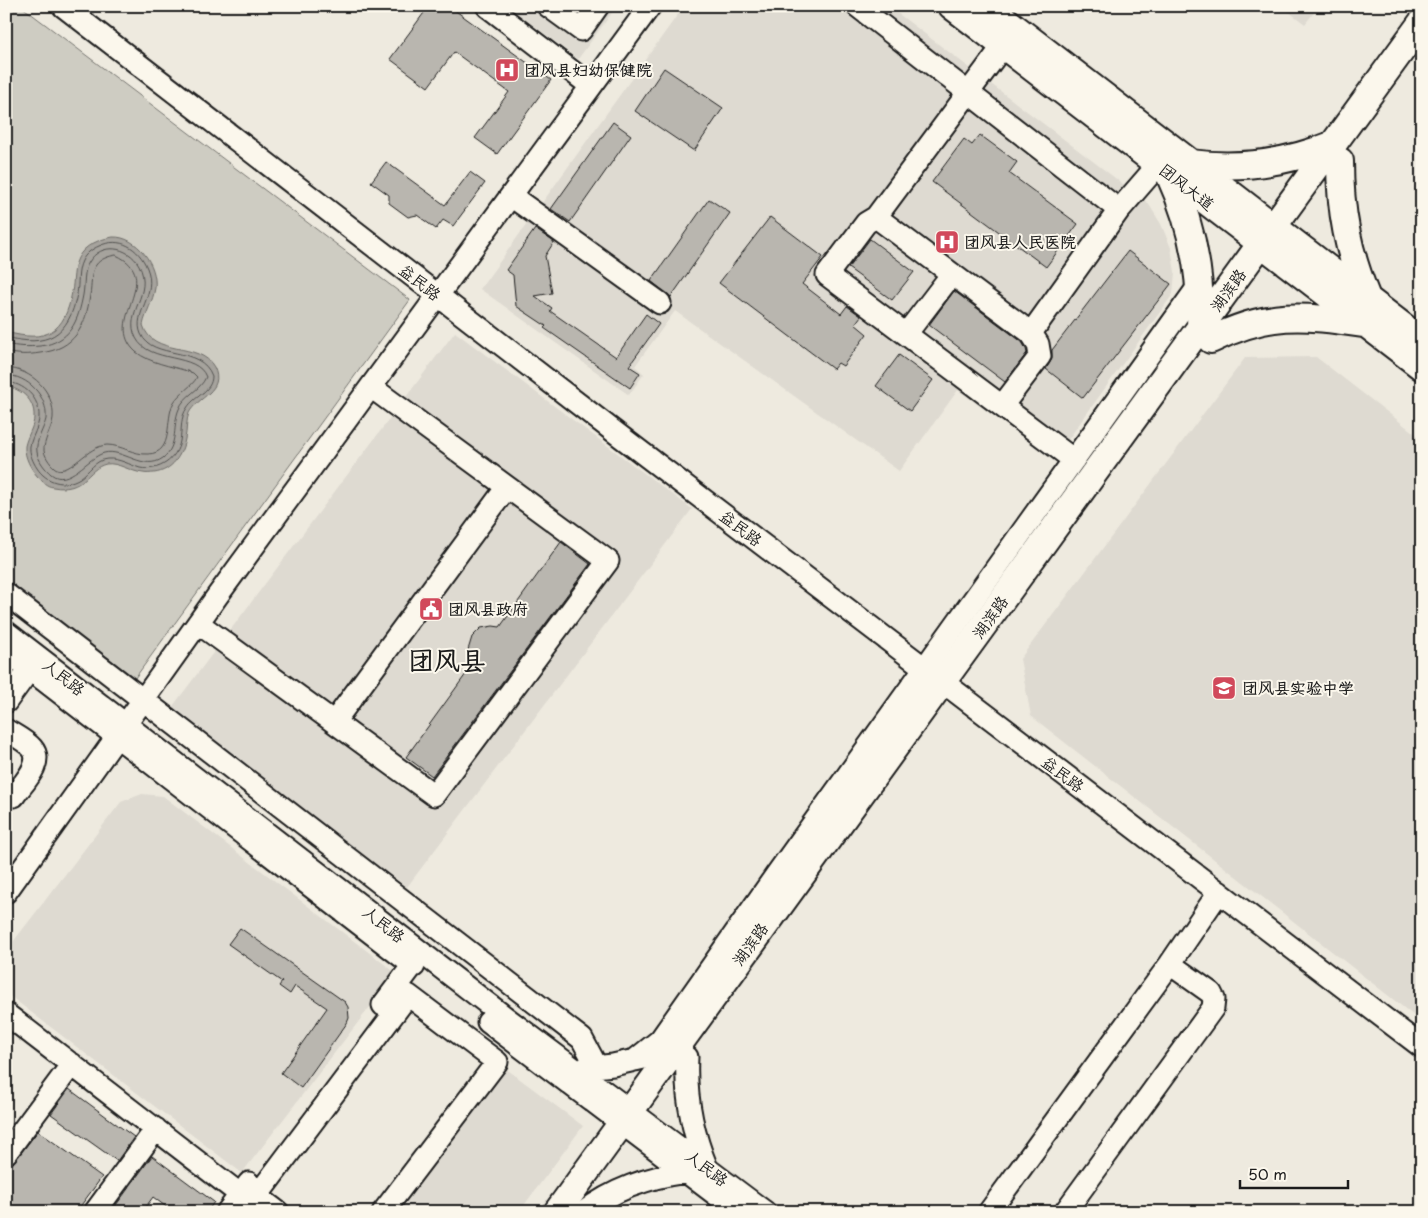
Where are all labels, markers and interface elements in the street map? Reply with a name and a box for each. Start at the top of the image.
hospital icon: 团风县妇幼保健院 [494,57,520,83]
place label: 团风县妇幼保健院 [524,57,652,81]
street label: 团风大道 [1155,157,1220,215]
hospital icon: 团风县人民医院 [934,229,960,255]
place label: 团风县人民医院 [964,229,1076,253]
street label: 益民路 [394,257,447,305]
street label: 湖滨路 [1203,263,1251,316]
street label: 益民路 [715,503,768,551]
street label: 湖滨路 [965,590,1013,643]
public building icon: 团风县政府 [418,596,444,622]
place label: 团风县政府 [448,596,528,620]
district label: 团风县 [408,640,486,679]
street label: 人民路 [38,652,91,700]
school or university icon: 团风县实验中学 [1211,675,1237,701]
place label: 团风县实验中学 [1242,675,1354,699]
street label: 益民路 [1037,749,1090,797]
street label: 人民路 [358,899,411,947]
street label: 湖滨路 [725,917,773,970]
street label: 人民路 [681,1143,734,1191]
scale bar [1240,1158,1348,1190]
text: 50 m [1248,1162,1287,1185]

